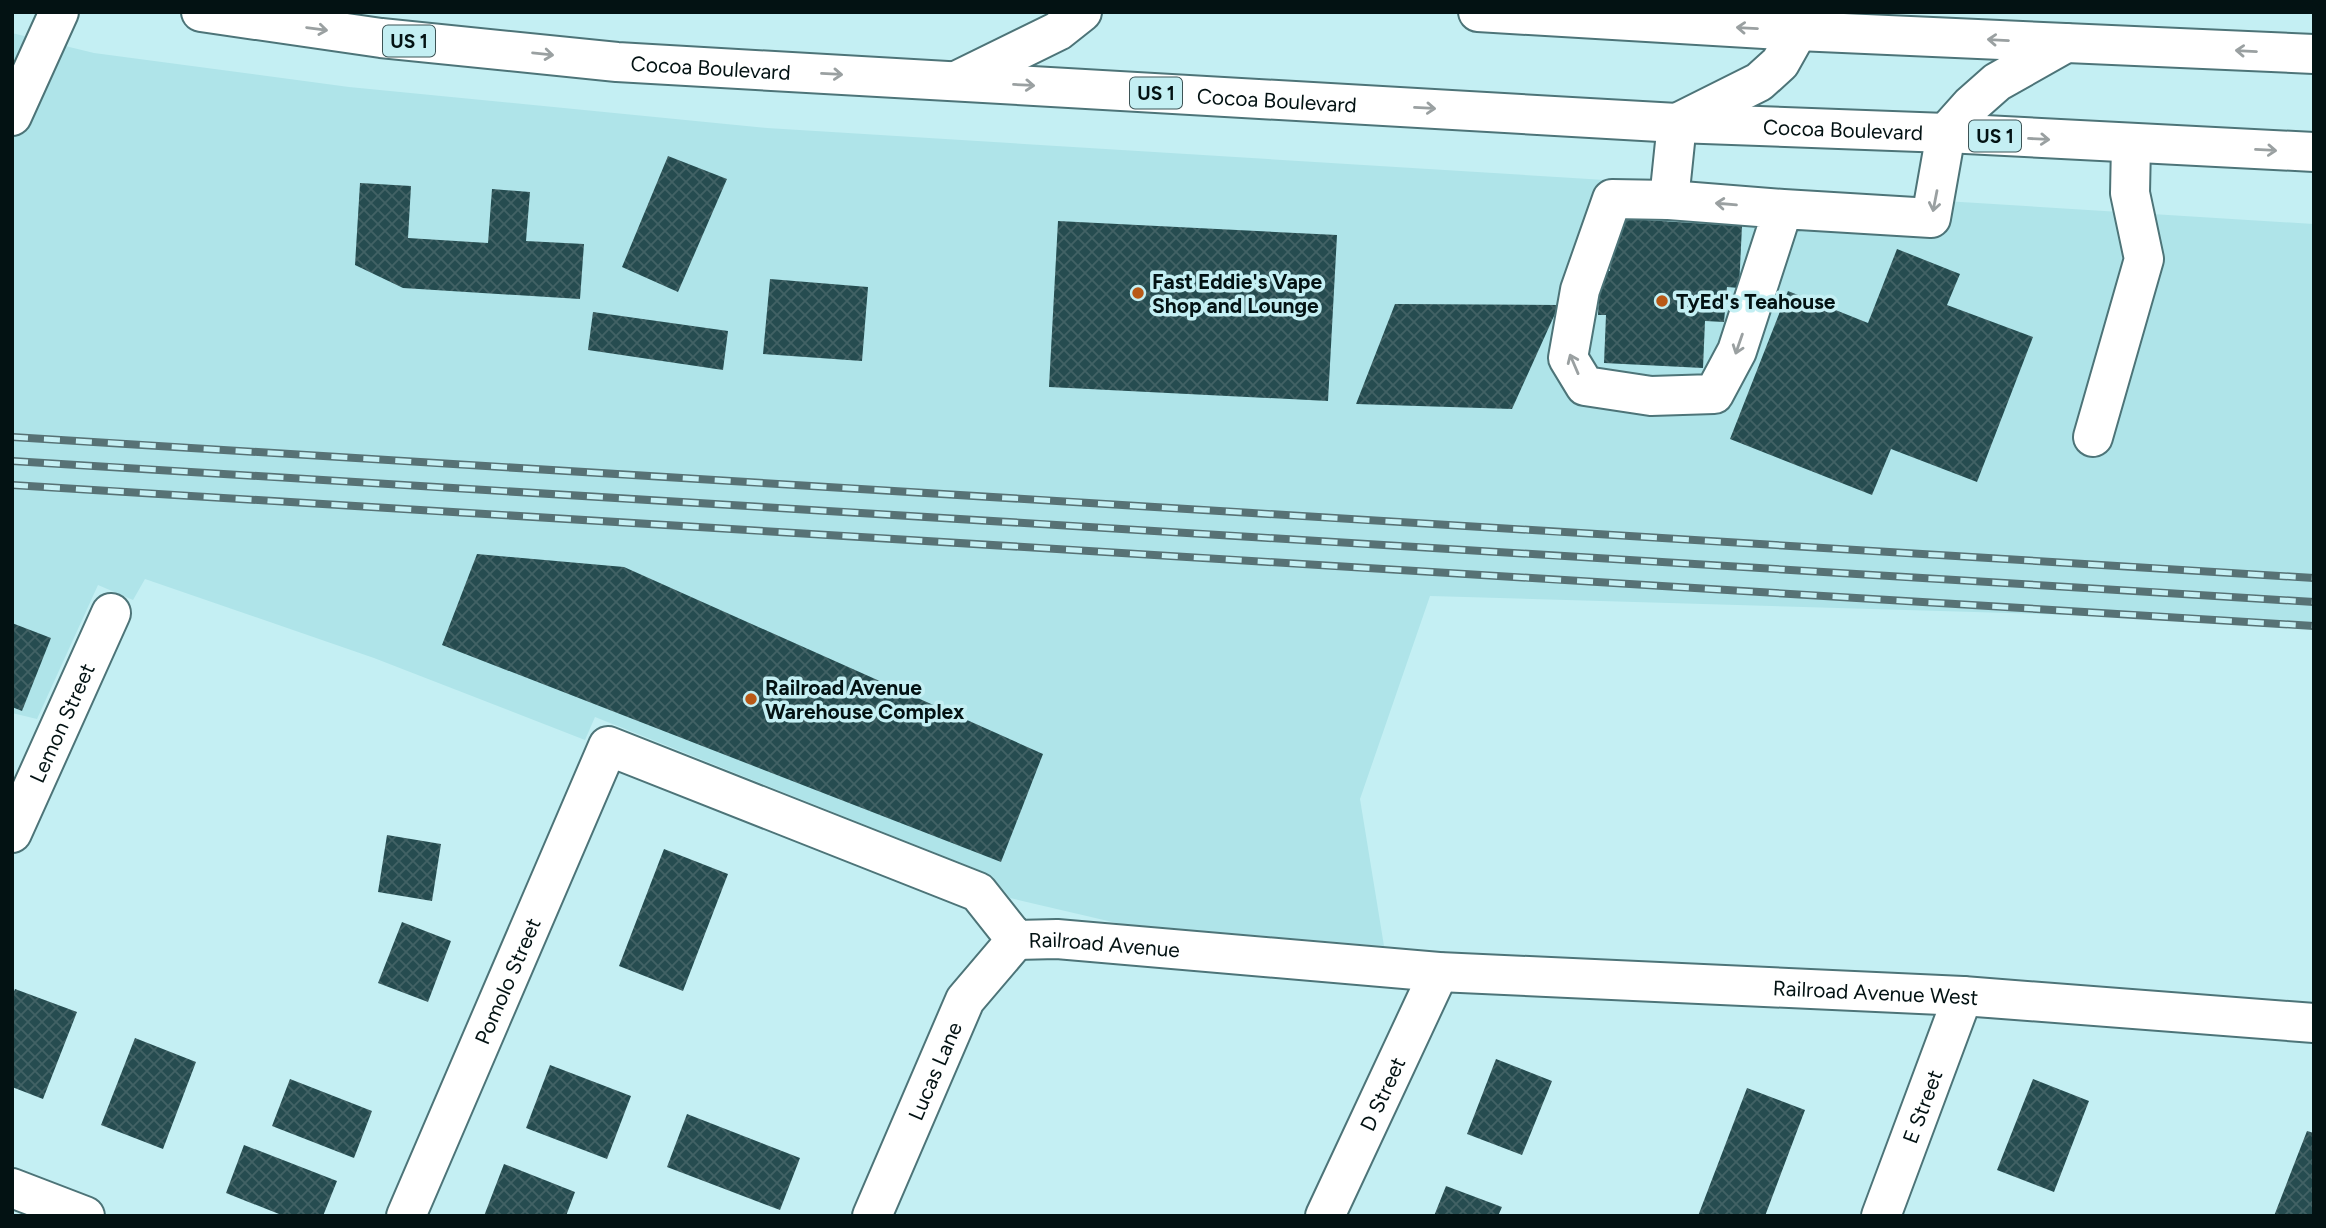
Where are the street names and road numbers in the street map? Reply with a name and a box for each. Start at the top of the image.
road number: US 1 [383,25,435,56]
street label: Cocoa Boulevard [630,50,791,84]
road number: US 1 [1130,78,1182,108]
street label: Cocoa Boulevard [1196,83,1358,117]
street label: Cocoa Boulevard [1763,114,1924,145]
road number: US 1 [1969,120,2021,152]
street label: Lemon Street [24,659,99,786]
street label: Pomolo Street [469,914,545,1048]
street label: Railroad Avenue [1028,926,1181,962]
street label: Railroad Avenue West [1772,975,1979,1010]
street label: Lucas Lane [902,1018,967,1124]
street label: D Street [1354,1053,1410,1135]
street label: E Street [1897,1066,1947,1147]

